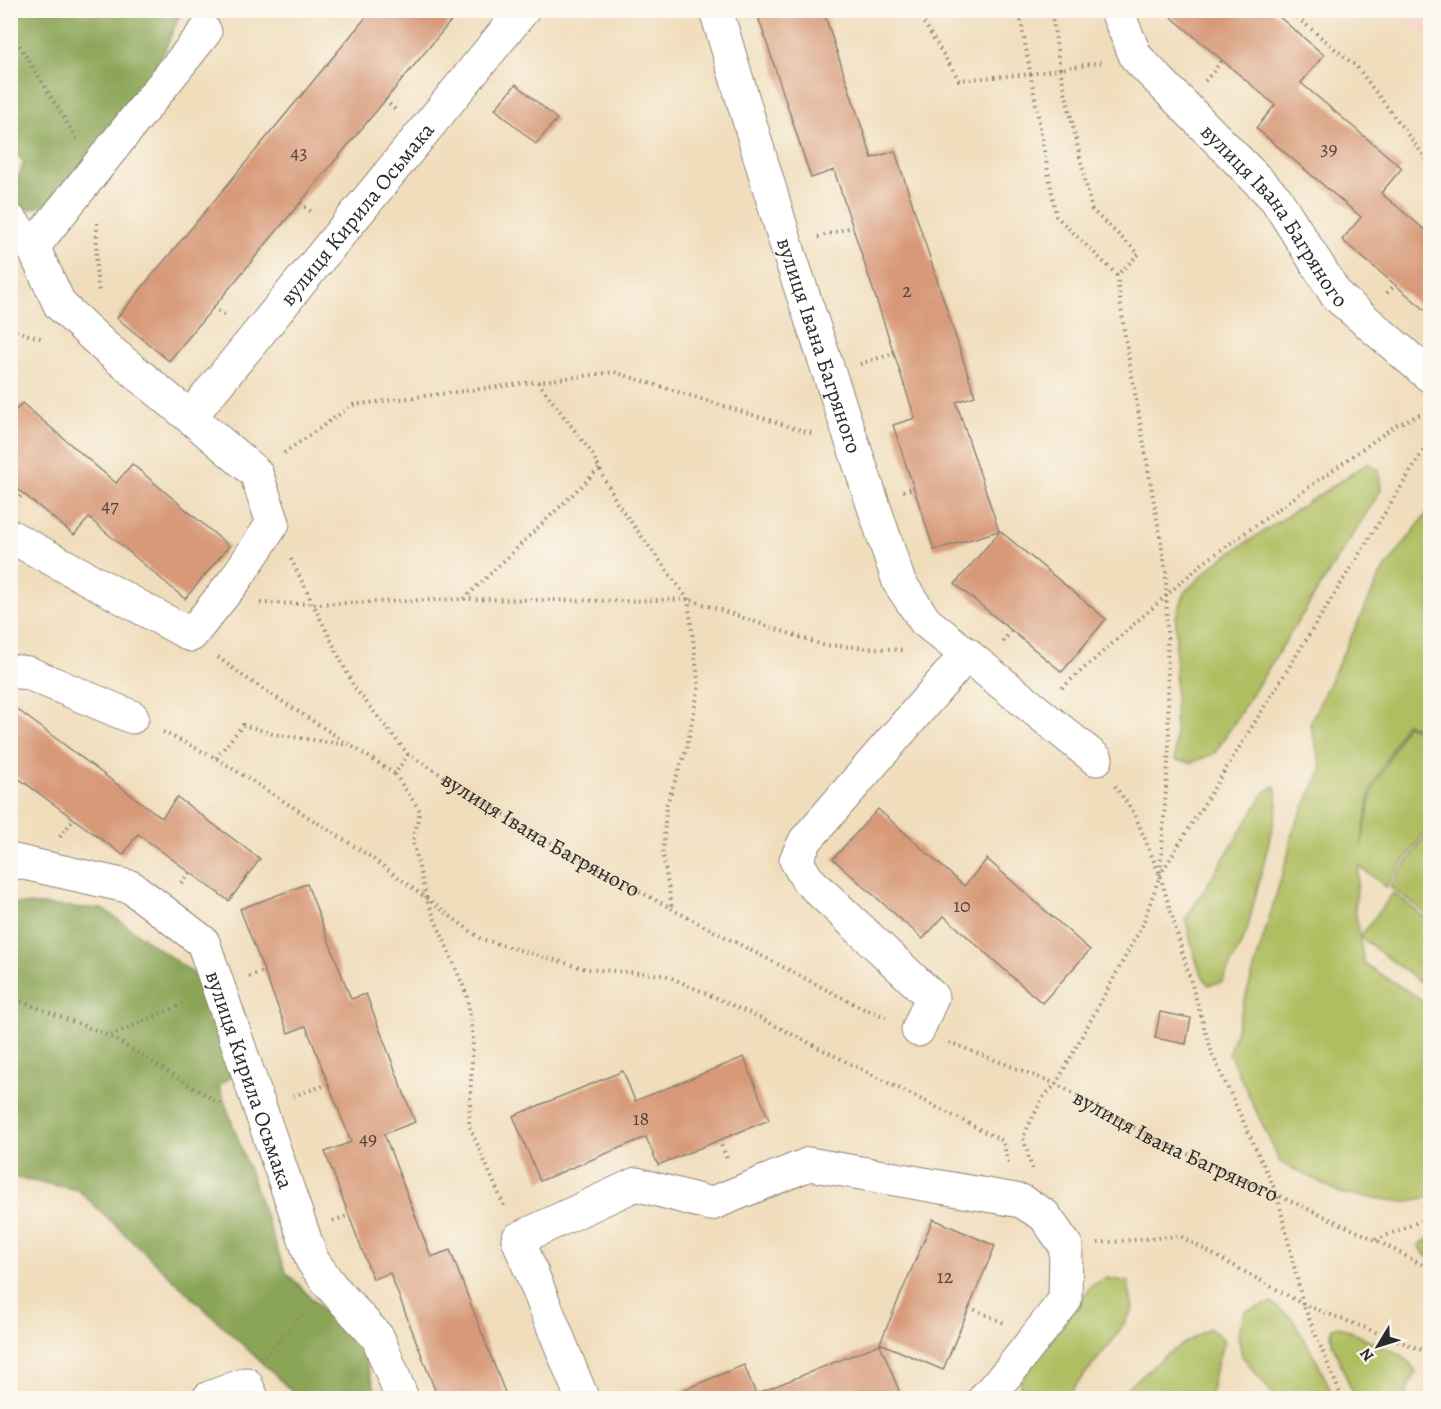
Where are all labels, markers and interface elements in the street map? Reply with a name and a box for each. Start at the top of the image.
street label: вулиця Кирила Осьмака [273,115,442,312]
street label: вулиця Івана Багряного [1194,117,1354,315]
house number: 39 [1320,135,1338,162]
house number: 43 [290,139,308,166]
street label: вулиця Івана Багряного [769,234,869,457]
house number: 2 [902,277,912,304]
house number: 47 [101,492,119,519]
street label: вулиця Івана Багряного [435,765,645,905]
house number: 10 [953,892,971,919]
street label: вулиця Кирила Осьмака [198,967,301,1194]
street label: вулиця Івана Багряного [1068,1083,1283,1210]
house number: 18 [633,1105,649,1132]
house number: 49 [359,1125,377,1152]
house number: 12 [937,1263,954,1290]
north arrow [1348,1316,1408,1376]
text: N [1354,1343,1379,1366]

